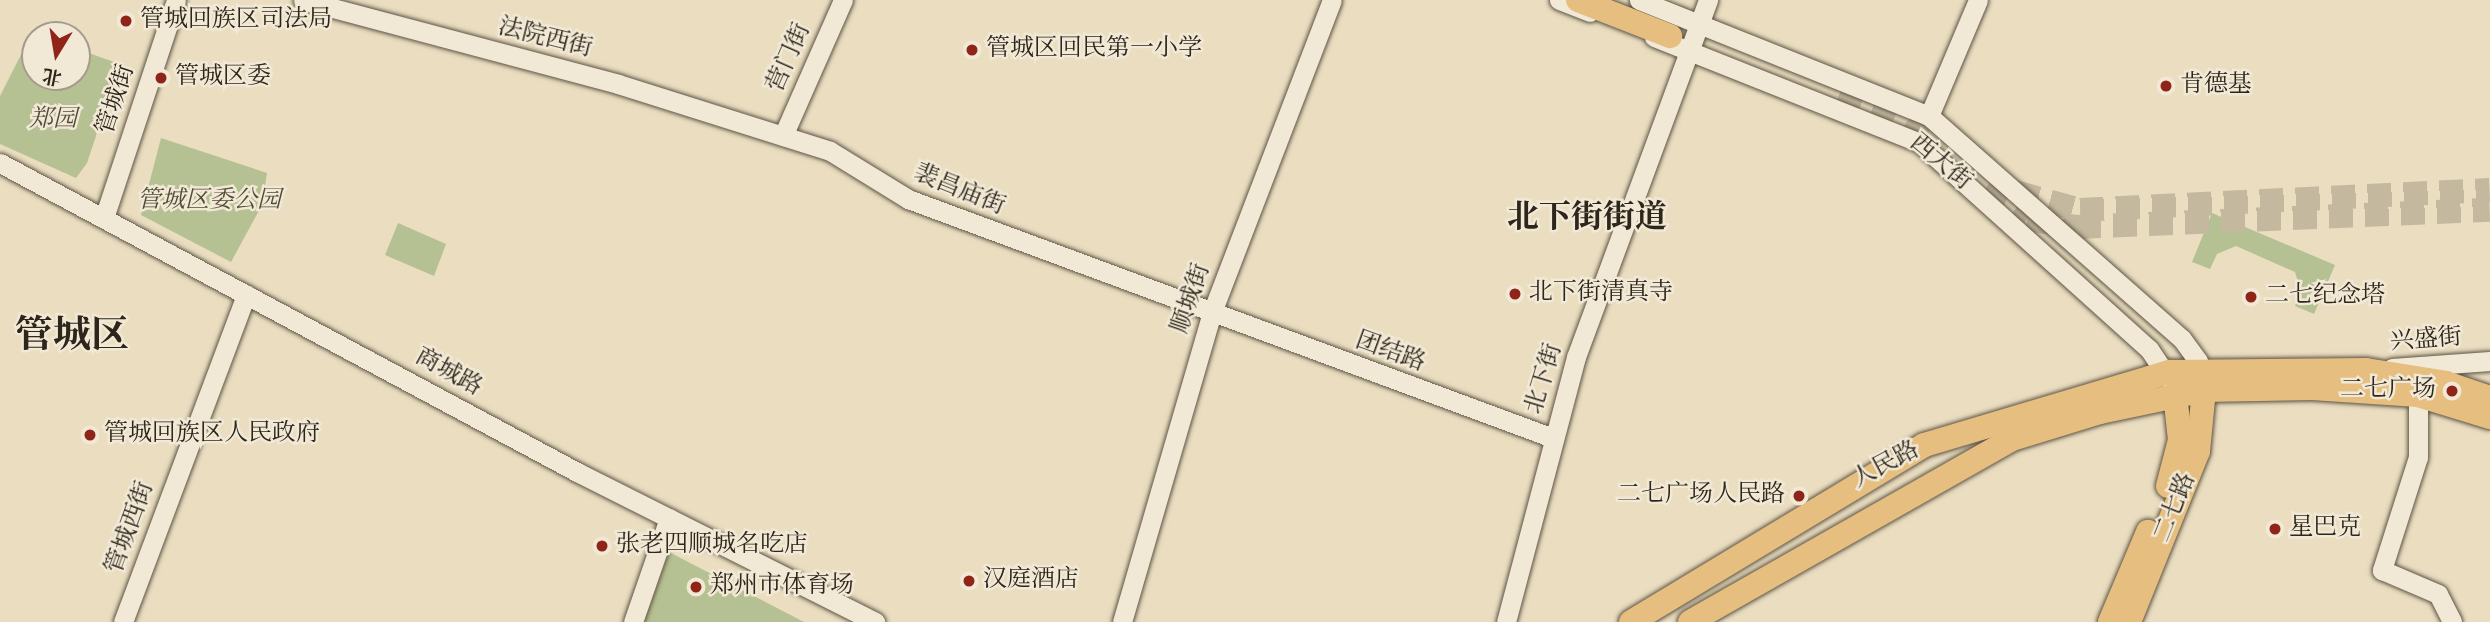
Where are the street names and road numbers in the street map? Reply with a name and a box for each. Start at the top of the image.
street label: 法院西街 [495,13,595,65]
street label: 营门街 [762,19,818,97]
street label: 管城街 [92,61,142,139]
street label: 西大街 [1903,129,1977,197]
street label: 裴昌庙街 [909,160,1009,222]
street label: 顺城街 [1167,260,1217,338]
street label: 兴盛街 [2389,324,2463,358]
street label: 团结路 [1351,327,1429,379]
street label: 北下街 [1521,340,1569,418]
street label: 商城路 [410,343,486,403]
street label: 人民路 [1847,436,1925,496]
street label: 二七路 [2149,469,2203,547]
street label: 管城西街 [101,478,161,578]

